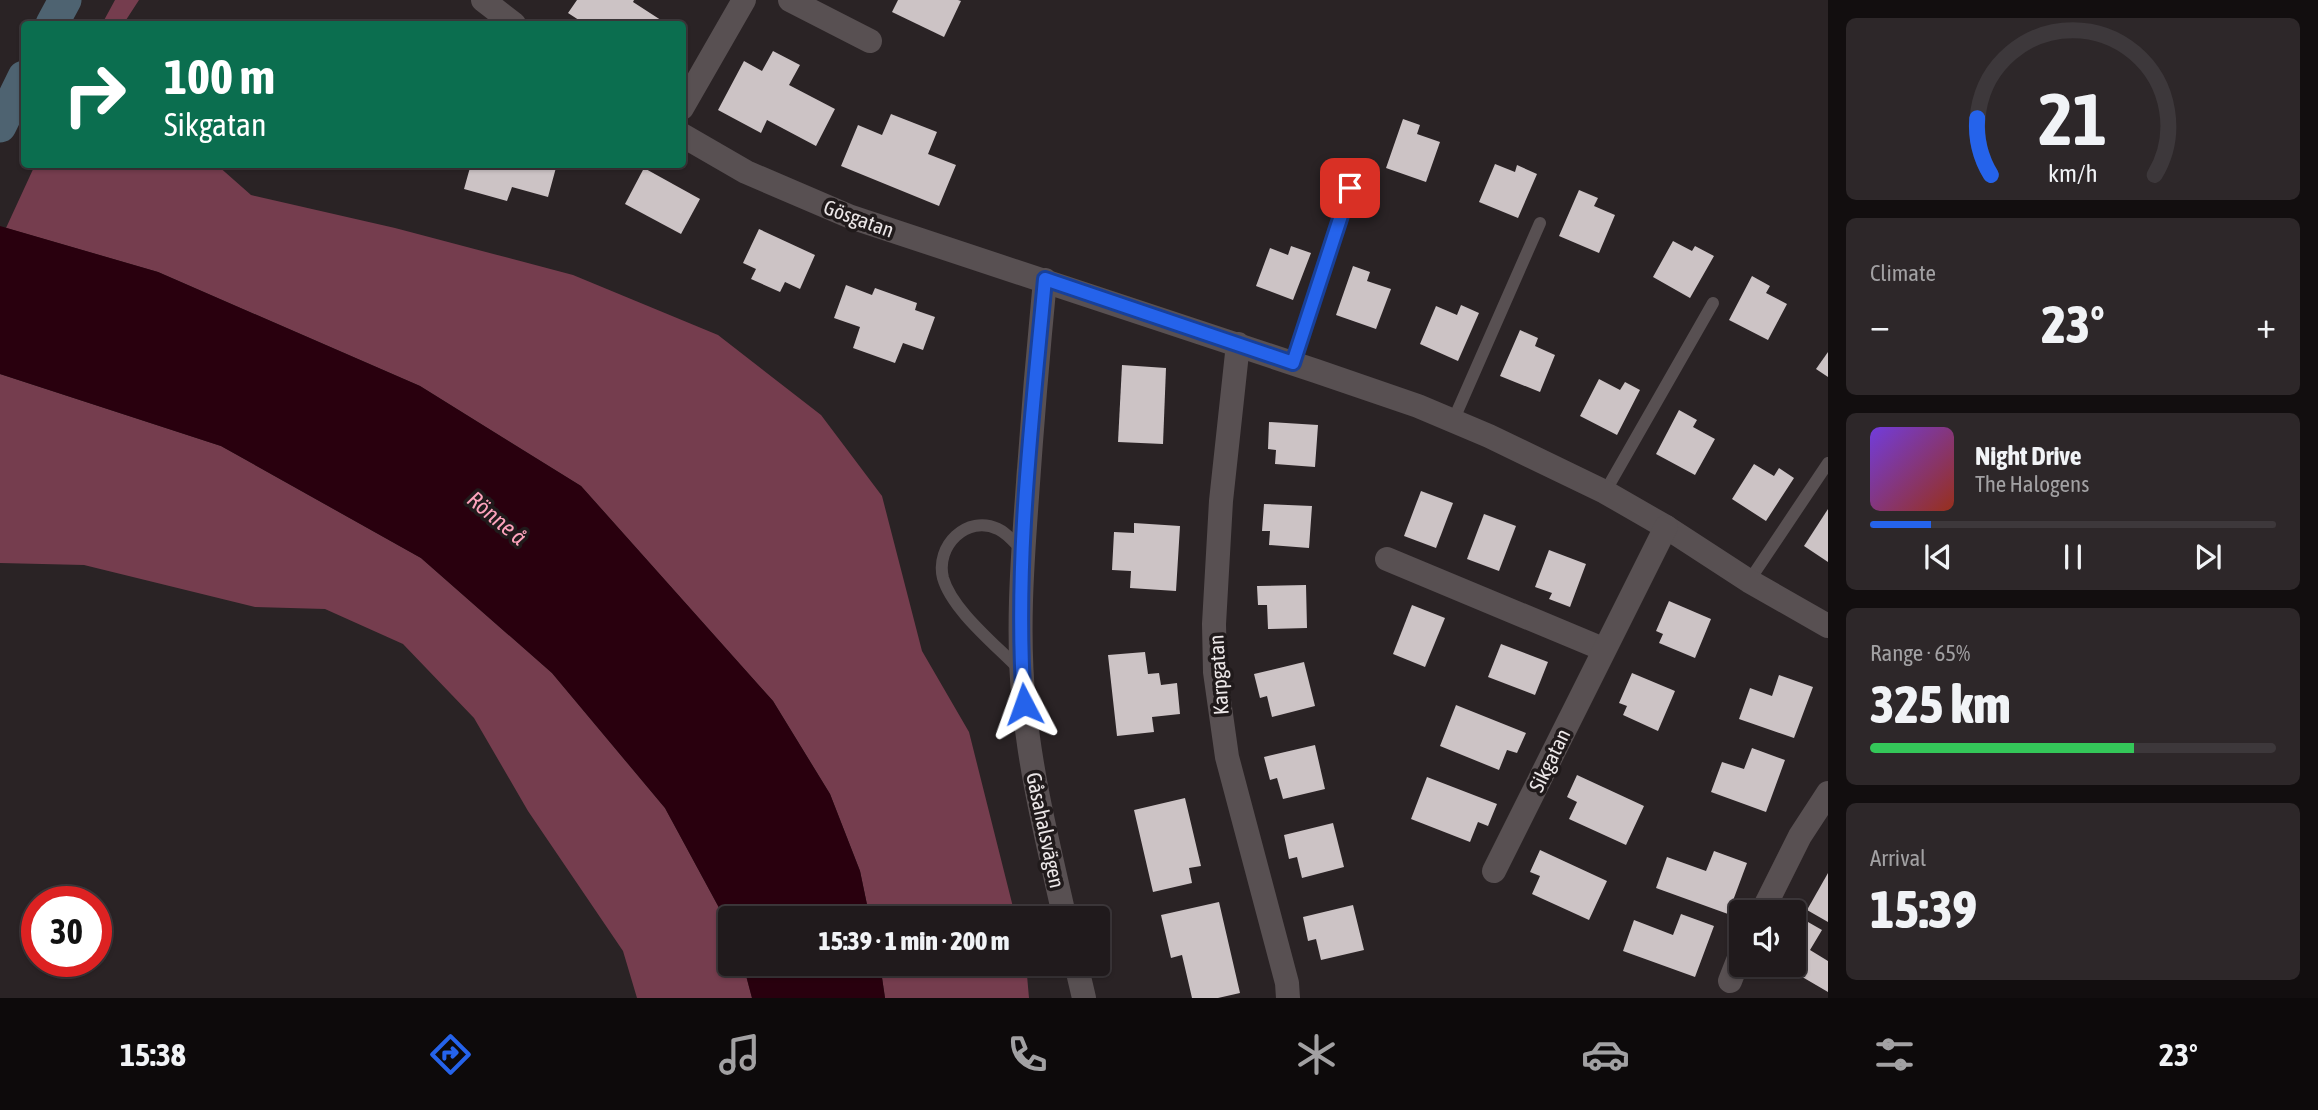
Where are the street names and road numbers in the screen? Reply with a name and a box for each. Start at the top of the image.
street label: Gösgatan [821,194,897,242]
street label: Karpgatan [1203,634,1233,716]
street label: Sikgatan [1523,725,1575,795]
street label: Gåsahalsvägen [1022,770,1070,890]

